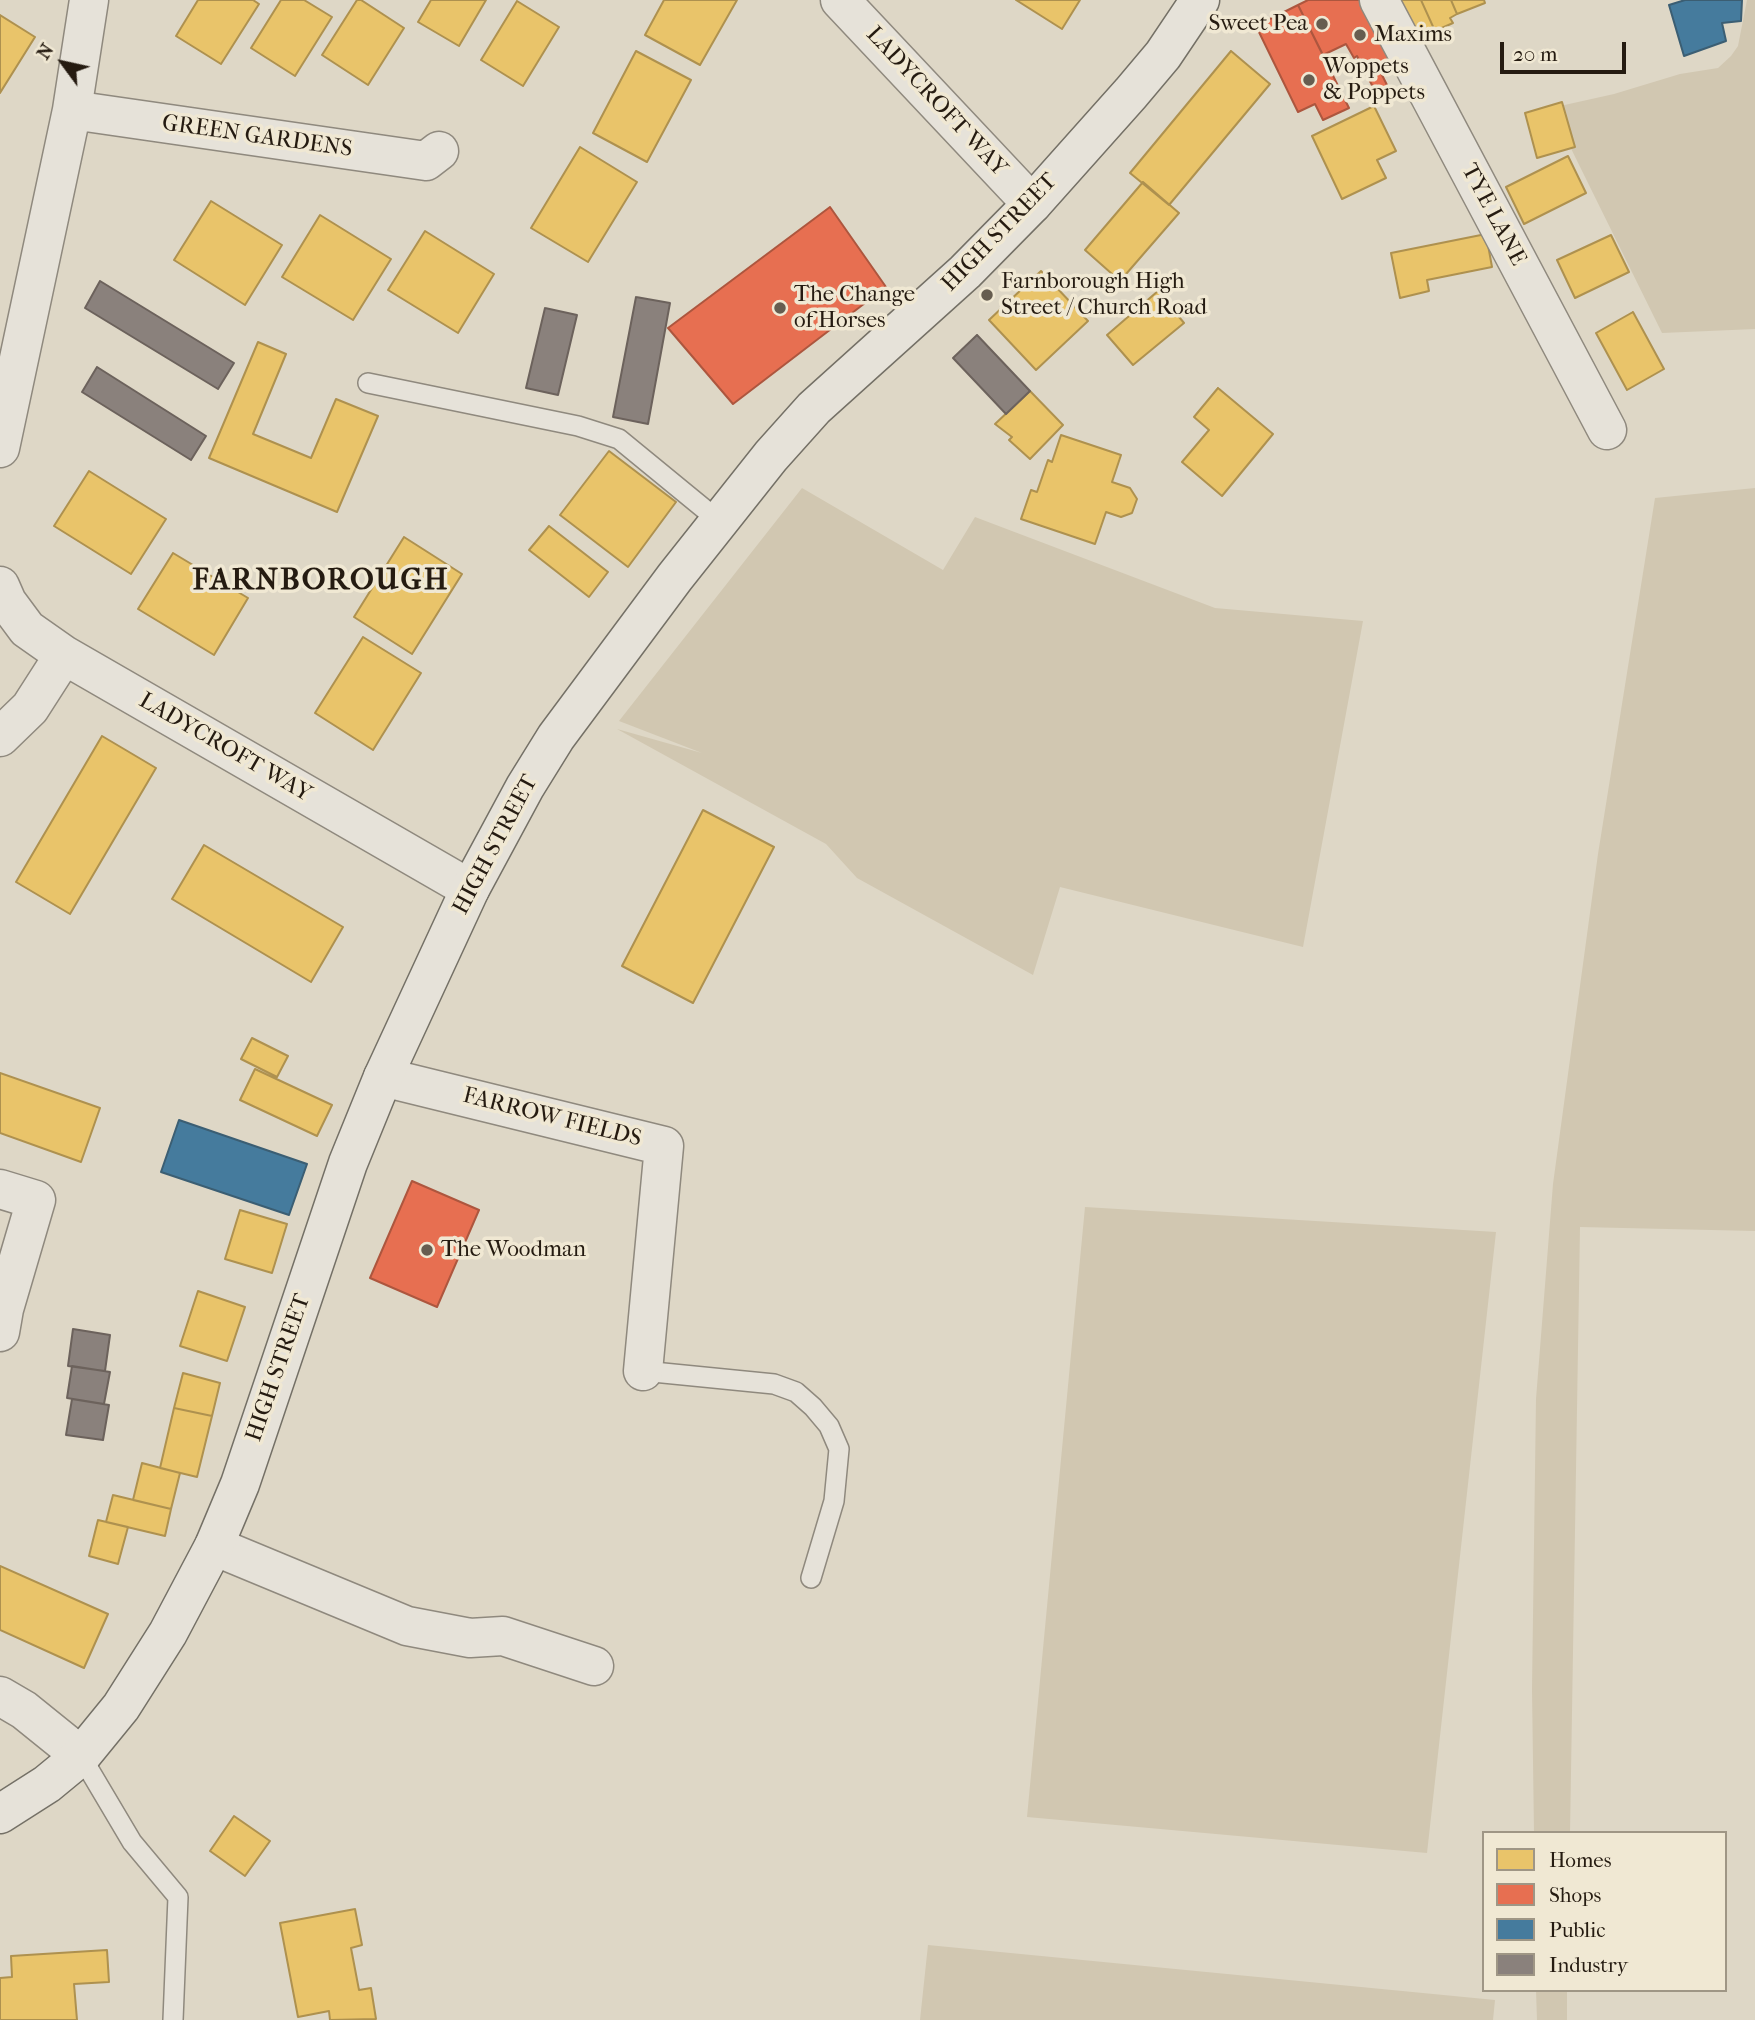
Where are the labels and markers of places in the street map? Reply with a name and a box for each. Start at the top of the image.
place label: Sweet Pea [1209,10,1308,38]
marker: Sweet Pea [1314,16,1330,32]
place label: Maxims [1374,21,1452,49]
marker: Maxims [1352,27,1368,43]
place label: Woppets & Poppets [1323,53,1425,107]
marker: Woppets & Poppets [1301,72,1317,88]
place label: Farnborough High Street / Church Road [1001,268,1207,322]
place label: The Change of Horses [794,281,915,335]
marker: Farnborough High Street / Church Road [979,287,995,303]
marker: The Change of Horses [772,300,788,316]
place label: The Woodman [441,1236,586,1264]
marker: The Woodman [419,1242,435,1258]

